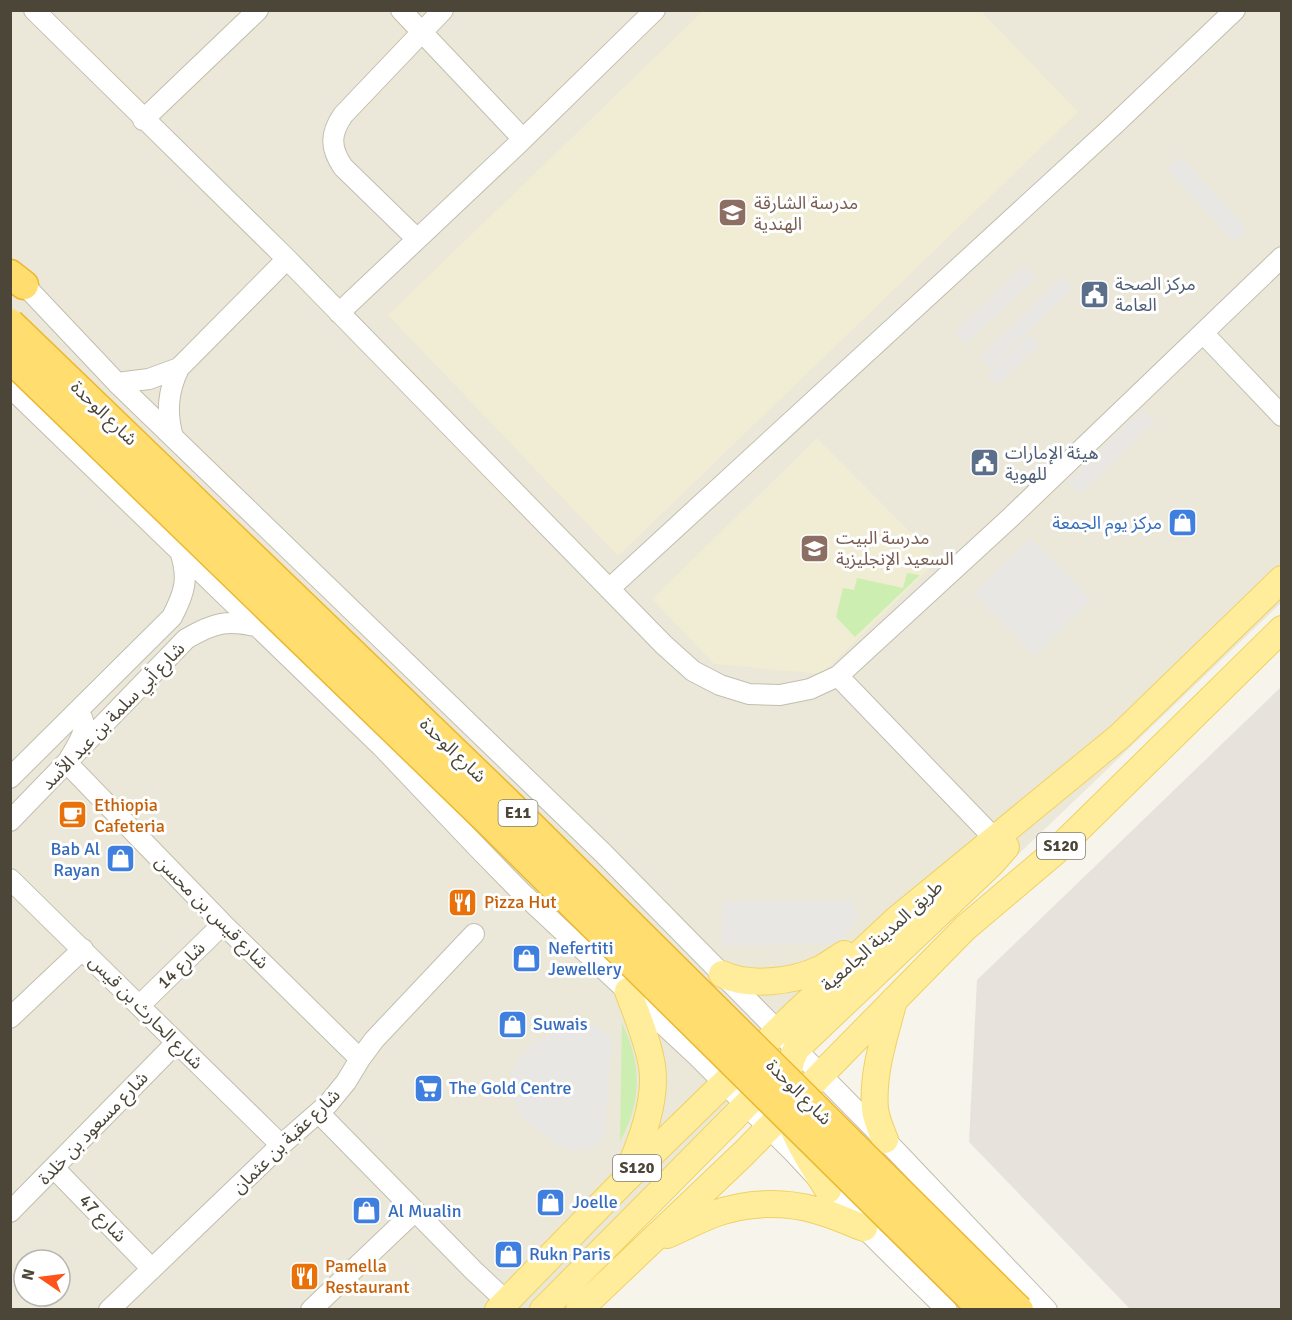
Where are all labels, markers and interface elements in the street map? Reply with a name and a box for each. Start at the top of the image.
place label: مدرسة الشارقة الهندية [754,192,858,235]
school or university icon: مدرسة الشارقة الهندية [717,197,749,229]
place label: مركز الصحة العامة [1115,273,1196,316]
public building icon: مركز الصحة العامة [1078,278,1110,310]
street label: شارع الوحدة [64,376,142,452]
place label: هيئة الإمارات للهوية [1005,442,1099,485]
public building icon: هيئة الإمارات للهوية [968,447,1000,479]
shop icon: مركز يوم الجمعة [1167,507,1199,539]
place label: مركز يوم الجمعة [1052,512,1162,537]
place label: مدرسة البيت السعيد الإنجليزية [836,527,954,571]
school or university icon: مدرسة البيت السعيد الإنجليزية [799,532,831,564]
street label: شارع أبي سلمة بن عبد الأسد [36,637,192,797]
street label: شارع الوحدة [413,713,491,789]
place label: Ethiopia Cafeteria [94,794,165,837]
cafe icon: Ethiopia Cafeteria [57,799,89,831]
road number: E11 [498,800,538,826]
road number: S120 [1037,833,1085,859]
place label: Bab Al Rayan [50,838,100,881]
shop icon: Bab Al Rayan [105,843,137,875]
street label: شارع قيس بن محسن [148,851,273,976]
street label: طريق المدينة الجامعية [817,876,947,996]
restaurant icon: Pizza Hut [447,886,479,918]
place label: Pizza Hut [484,891,557,913]
street label: شارع 14 [152,937,212,995]
place label: Nefertiti Jewellery [548,937,622,980]
shop icon: Nefertiti Jewellery [511,942,543,974]
street label: شارع الحارث بن قيس [82,950,208,1076]
shop icon: Suwais [496,1008,528,1040]
place label: Suwais [533,1013,588,1035]
street label: شارع الوحدة [759,1055,836,1132]
street label: شارع مسعود بن خلدة [33,1067,155,1191]
supermarket icon: The Gold Centre [412,1072,444,1104]
place label: The Gold Centre [449,1077,571,1099]
street label: شارع عقبة بن عثمان [227,1084,347,1200]
road number: S120 [613,1155,661,1181]
shop icon: Joelle [535,1186,567,1218]
street label: شارع 47 [73,1189,131,1249]
place label: Joelle [572,1191,618,1213]
shop icon: Al Mualin [351,1195,383,1227]
place label: Al Mualin [388,1200,461,1222]
shop icon: Rukn Paris [492,1238,524,1270]
place label: Rukn Paris [529,1243,611,1265]
north arrow [12,1248,72,1308]
place label: Pamella Restaurant [325,1255,409,1298]
restaurant icon: Pamella Restaurant [288,1260,320,1292]
text: N [17,1267,39,1282]

